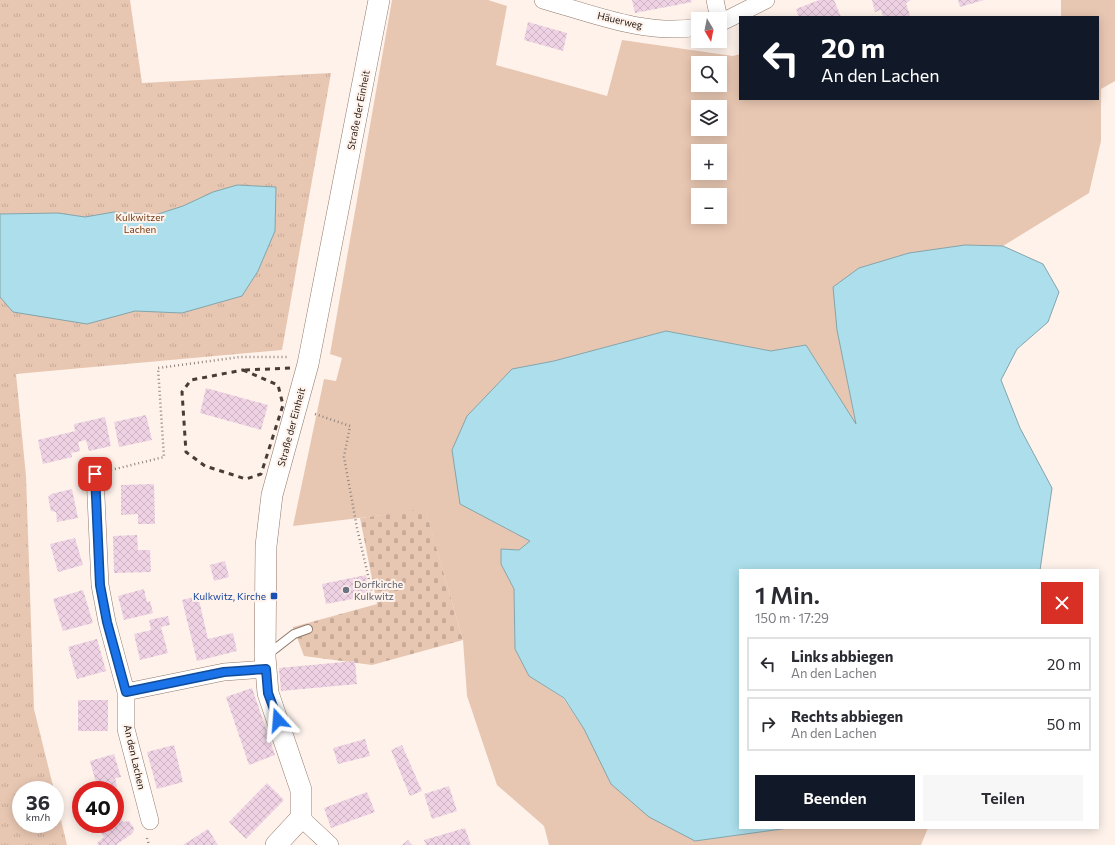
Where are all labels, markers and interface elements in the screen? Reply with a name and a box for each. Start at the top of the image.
street label: Häuerweg [596,9,644,31]
north arrow [691,12,727,48]
map controls [691,12,727,224]
text: 20 m [821,30,885,64]
icon: left [755,32,807,84]
button: search [691,56,727,92]
text: An den Lachen [821,64,940,86]
street label: Straße der Einheit [344,69,372,151]
button: layers [691,100,727,136]
button: + [691,144,727,180]
button: − [691,188,727,224]
park label: Kulkwitzer Lachen [115,211,165,235]
street label: Straße der Einheit [275,386,307,468]
pin [78,457,112,491]
icon: arrive [84,463,106,485]
place label: Dorfkirche Kulkwitz [354,578,403,602]
text: 1 Min. [755,580,820,609]
button: close [1041,582,1083,624]
marker: Dorfkirche Kulkwitz [341,585,351,595]
place label: Kulkwitz, Kirche [193,590,266,602]
marker: Kulkwitz, Kirche [269,591,279,601]
text: 150 m · 17:29 [755,610,829,626]
text: Links abbiegen [791,647,893,665]
icon: left [757,653,779,675]
text: 20 m [1047,655,1081,673]
text: An den Lachen [791,665,877,681]
position arrow [257,699,299,741]
text: Rechts abbiegen [791,707,903,725]
icon: right [757,713,779,735]
text: 50 m [1047,715,1081,733]
street label: An den Lachen [122,724,148,790]
text: An den Lachen [791,725,877,741]
button: Beenden [755,775,915,821]
button: Teilen [923,775,1083,821]
speed limit sign: 40 [72,781,124,833]
text: 36 [26,790,50,814]
text: km/h [26,811,50,823]

